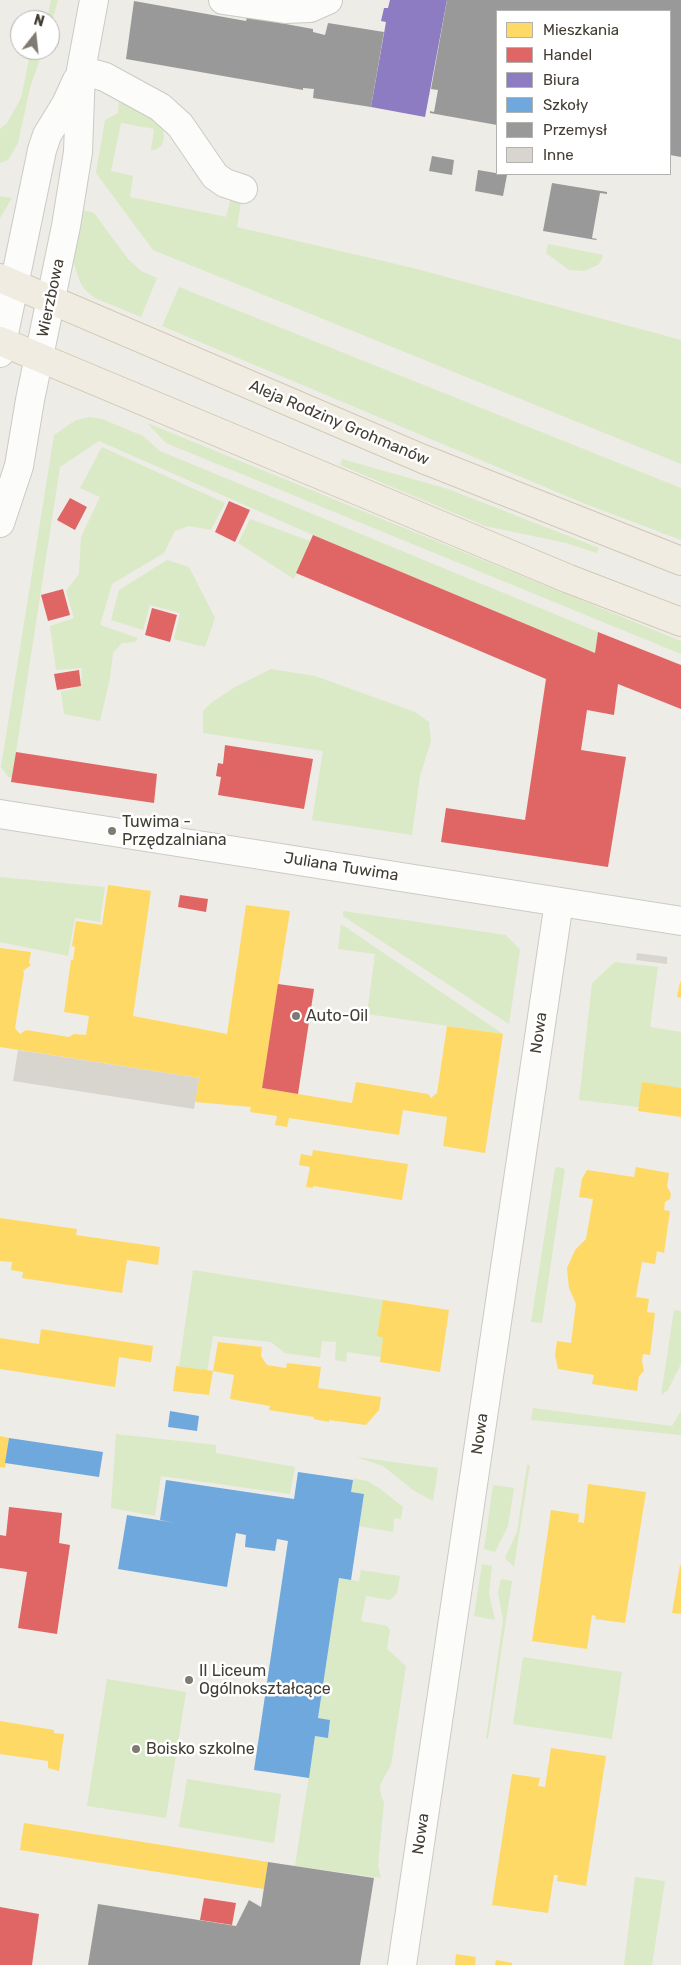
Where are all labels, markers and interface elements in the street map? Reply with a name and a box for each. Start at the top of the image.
north arrow [10,10,60,60]
legend [496,10,671,175]
text: N [32,11,46,31]
text: Mieszkania [543,21,619,39]
text: Handel [543,46,592,64]
text: Biura [543,71,580,89]
text: Szkoły [543,96,588,114]
text: Przemysł [543,121,607,139]
text: Inne [543,146,574,164]
street label: Wierzbowa [33,257,69,339]
street label: Aleja Rodziny Grohmanów [246,376,432,470]
place label: Tuwima - Przędzalniana [122,812,227,850]
marker: Tuwima - Przędzalniana [106,825,118,837]
street label: Juliana Tuwima [282,848,400,886]
place label: Auto-Oil [306,1006,368,1026]
marker: Auto-Oil [290,1010,302,1022]
street label: Nowa [527,1011,551,1055]
street label: Nowa [468,1412,492,1456]
place label: II Liceum Ogólnokształcące [199,1661,331,1699]
marker: II Liceum Ogólnokształcące [183,1674,195,1686]
place label: Boisko szkolne [146,1739,255,1759]
marker: Boisko szkolne [130,1743,142,1755]
street label: Nowa [409,1812,433,1856]

